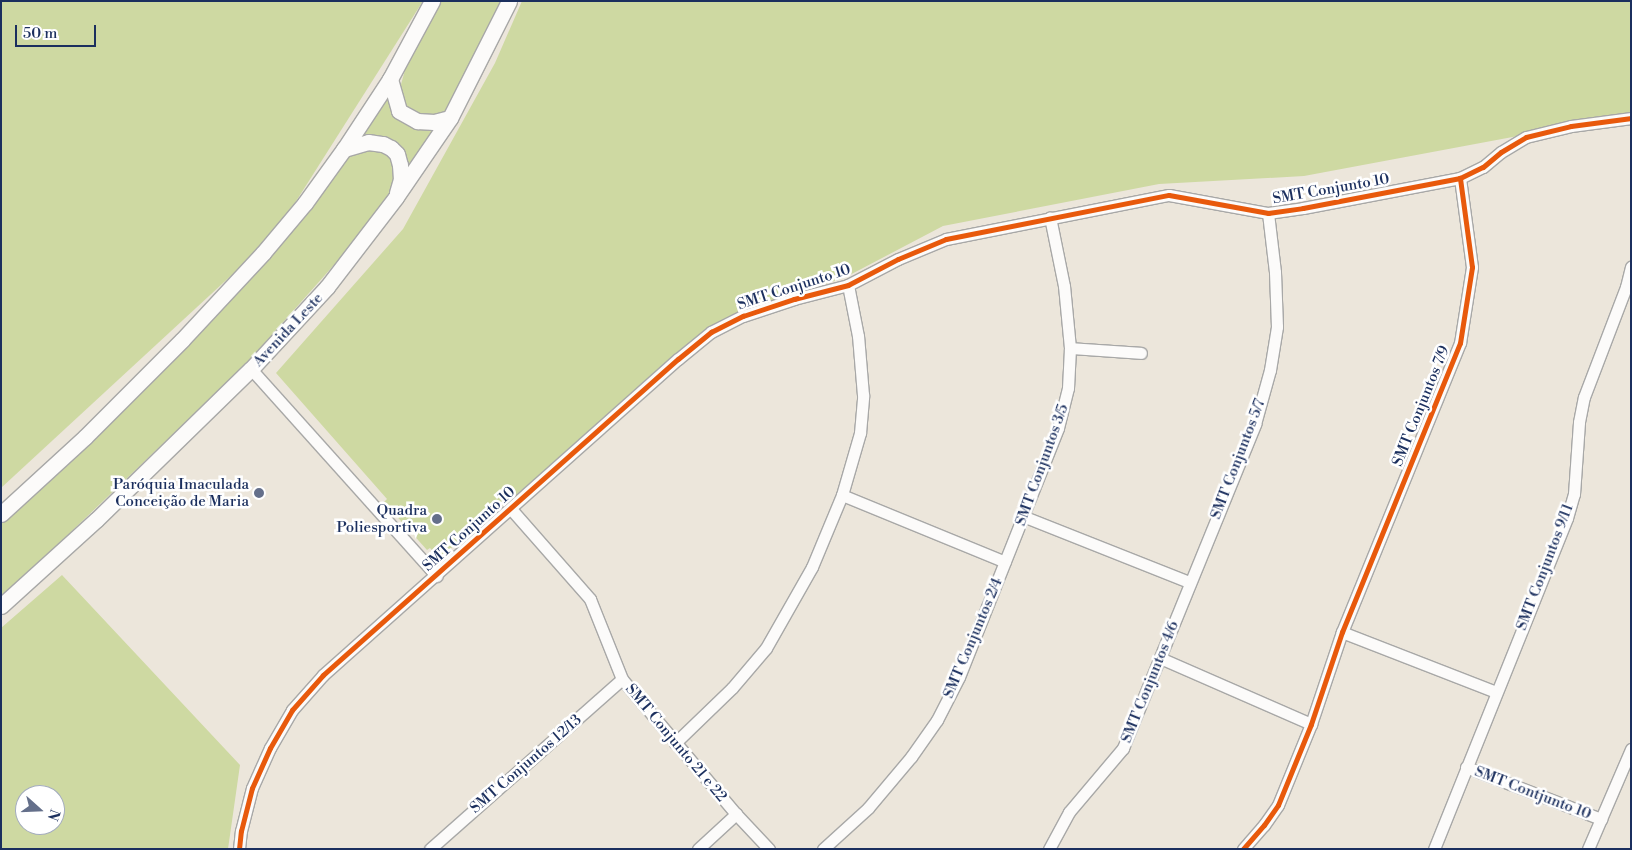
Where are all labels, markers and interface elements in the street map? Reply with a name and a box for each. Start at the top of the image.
scale bar [18,15,99,47]
text: 50 m [23,24,57,43]
street label: SMT Conjunto 10 [1271,170,1391,208]
street label: SMT Conjunto 10 [735,260,853,314]
street label: Avenida Leste [249,289,327,371]
street label: SMT Conjuntos 7/9 [1389,343,1453,469]
street label: SMT Conjuntos 5/7 [1207,396,1269,522]
street label: SMT Conjuntos 3/5 [1012,402,1072,528]
place label: Paróquia Imaculada Conceição de Maria [113,475,249,510]
street label: SMT Conjunto 10 [419,483,519,575]
marker: Paróquia Imaculada Conceição de Maria [253,487,265,499]
place label: Quadra Poliesportiva [337,501,427,536]
street label: SMT Conjuntos 9/11 [1513,501,1577,633]
marker: Quadra Poliesportiva [431,513,443,525]
street label: SMT Conjuntos 2/4 [939,575,1007,701]
street label: SMT Conjuntos 4/6 [1117,618,1183,746]
street label: SMT Conjunto 21 e 22 [621,680,731,806]
street label: SMT Conjuntos 12/13 [467,711,585,817]
street label: SMT Contjunto 10 [1472,762,1594,824]
north arrow [15,785,65,835]
text: N [43,806,64,823]

